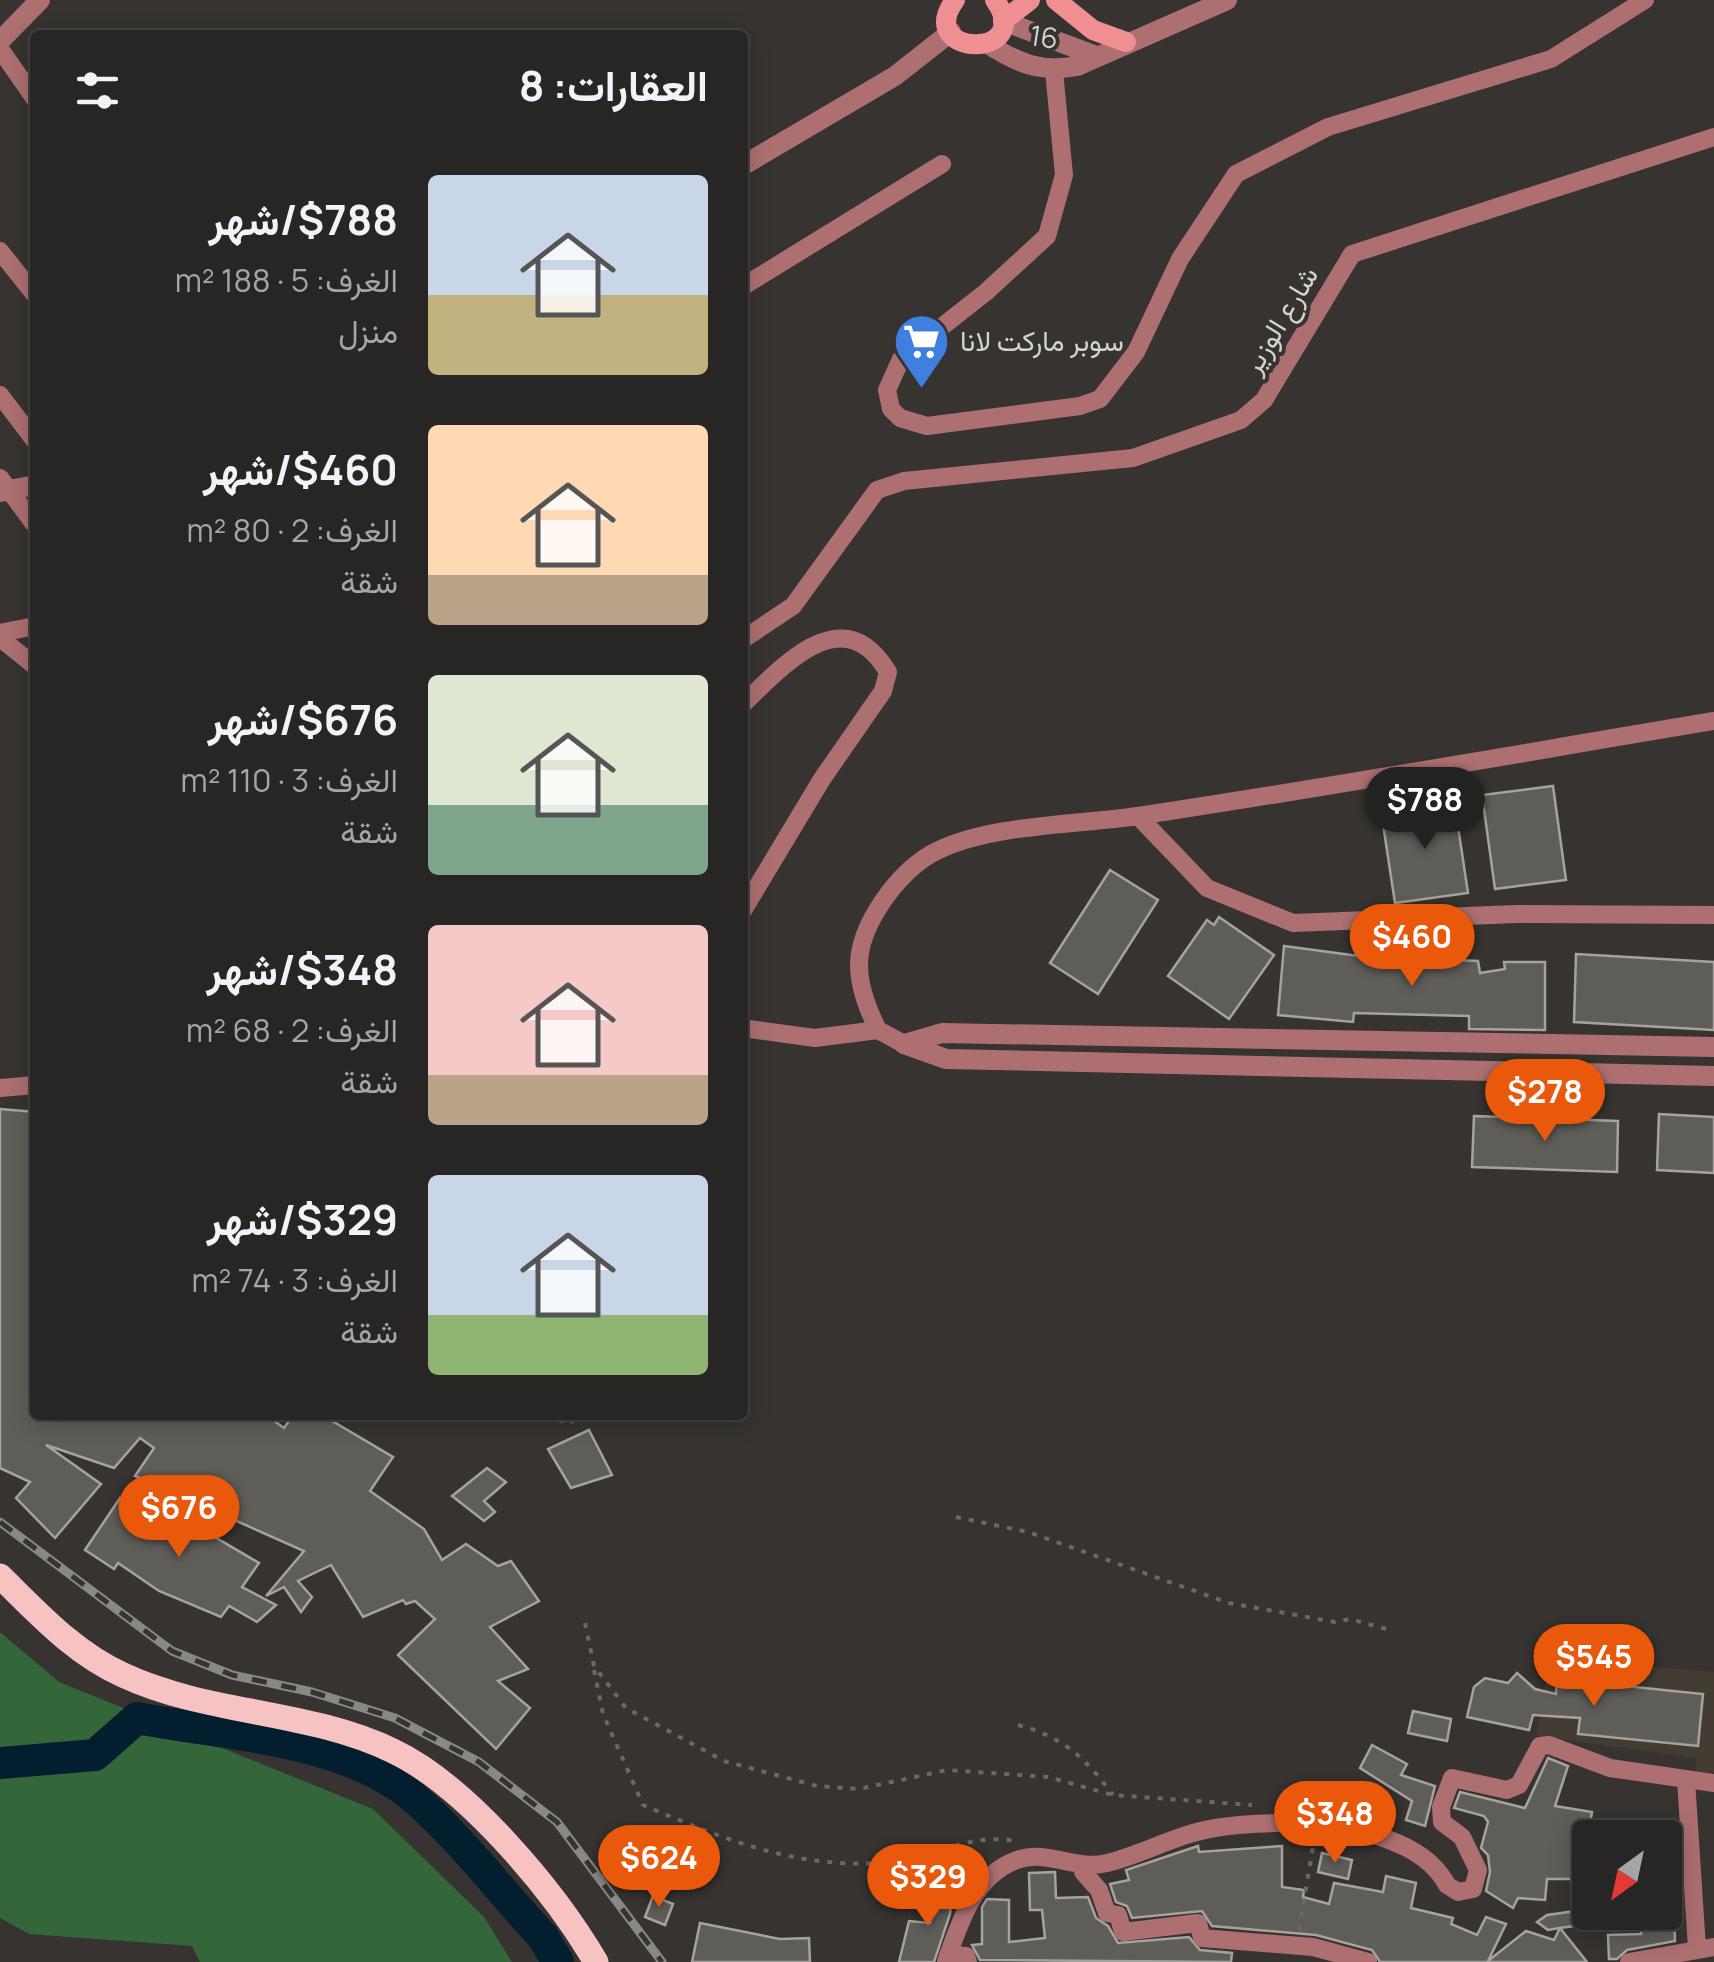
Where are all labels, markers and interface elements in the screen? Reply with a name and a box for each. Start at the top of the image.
street label: 16 [1027,15,1061,57]
text: العقارات: 8 [519,56,708,114]
icon: filters [70,63,125,118]
text: $788/شهر [208,190,398,248]
icon: home [508,215,628,335]
text: الغرف: 5 · 188 m² [175,258,398,302]
street label: شارع الوزير [1232,259,1327,382]
text: منزل [338,309,398,353]
supermarket icon: سوبر ماركت لانا [891,311,951,390]
place label: سوبر ماركت لانا [960,321,1124,359]
text: $460/شهر [203,440,398,498]
icon: home [508,465,628,585]
text: الغرف: 2 · 80 m² [186,508,398,552]
text: شقة [340,559,398,603]
text: $676/شهر [208,690,398,748]
icon: home [508,715,628,835]
text: الغرف: 3 · 110 m² [181,758,398,802]
pin: $788 [1366,767,1484,852]
text: $788 [1387,777,1463,821]
text: شقة [340,809,398,853]
pin: $460 [1353,904,1471,989]
text: $460 [1372,914,1452,958]
text: $348/شهر [207,940,398,998]
icon: home [508,965,628,1085]
text: الغرف: 2 · 68 m² [186,1008,398,1052]
text: شقة [340,1059,398,1103]
pin: $278 [1486,1059,1604,1144]
text: $278 [1507,1069,1583,1113]
text: $329/شهر [207,1190,398,1248]
icon: home [508,1215,628,1335]
text: الغرف: 3 · 74 m² [191,1258,398,1302]
text: شقة [340,1309,398,1353]
pin: $676 [120,1475,238,1560]
text: $676 [141,1485,217,1529]
pin: $545 [1535,1624,1653,1709]
text: $545 [1555,1634,1633,1678]
pin: $348 [1276,1781,1394,1866]
text: $348 [1296,1791,1374,1835]
north arrow [1572,1820,1682,1930]
map controls [1572,1820,1682,1930]
pin: $624 [600,1825,718,1910]
text: $624 [620,1835,698,1879]
pin: $329 [869,1844,987,1929]
text: $329 [889,1854,967,1898]

